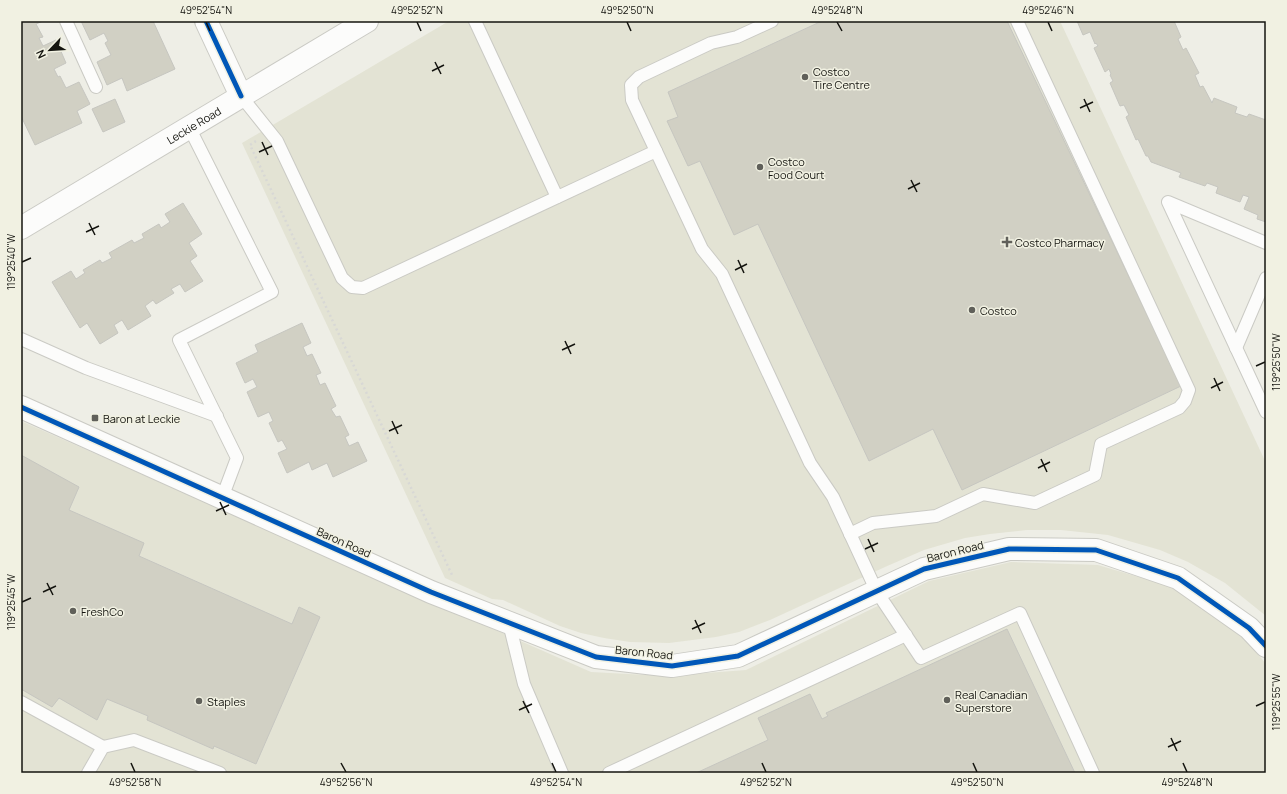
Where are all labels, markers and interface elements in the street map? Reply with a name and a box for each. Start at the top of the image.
text: 49°52'54"N [180,3,232,17]
text: 49°52'52"N [391,3,443,17]
text: 49°52'50"N [601,3,653,17]
text: 49°52'48"N [811,3,863,17]
text: 49°52'46"N [1022,3,1074,17]
north arrow [30,30,70,70]
text: N [32,48,49,61]
place label: Costco Tire Centre [813,64,871,92]
marker: Costco Tire Centre [800,72,810,82]
street label: Leckie Road [163,103,223,147]
place label: Costco Food Court [768,154,824,182]
marker: Costco Food Court [755,162,765,172]
text: 119°25'40"W [4,233,18,290]
place label: Costco Pharmacy [1015,235,1104,250]
marker: Costco Pharmacy [1002,237,1012,247]
place label: Costco [980,303,1017,318]
marker: Costco [967,305,977,315]
text: 119°25'50"W [1269,333,1283,391]
place label: Baron at Leckie [103,411,181,426]
marker: Baron at Leckie [90,413,100,423]
street label: Baron Road [314,523,374,561]
street label: Baron Road [925,537,985,565]
text: 119°25'45"W [4,573,18,630]
place label: FreshCo [81,604,124,619]
marker: FreshCo [68,606,78,616]
street label: Baron Road [614,642,674,662]
text: 119°25'55"W [1269,673,1283,730]
place label: Real Canadian Superstore [955,687,1028,715]
place label: Staples [207,694,246,709]
marker: Real Canadian Superstore [942,695,952,705]
marker: Staples [194,696,204,706]
text: 49°52'58"N [109,775,161,789]
text: 49°52'56"N [320,775,372,789]
text: 49°52'54"N [530,775,582,789]
text: 49°52'52"N [740,775,792,789]
text: 49°52'50"N [951,775,1003,789]
text: 49°52'48"N [1161,775,1213,789]

